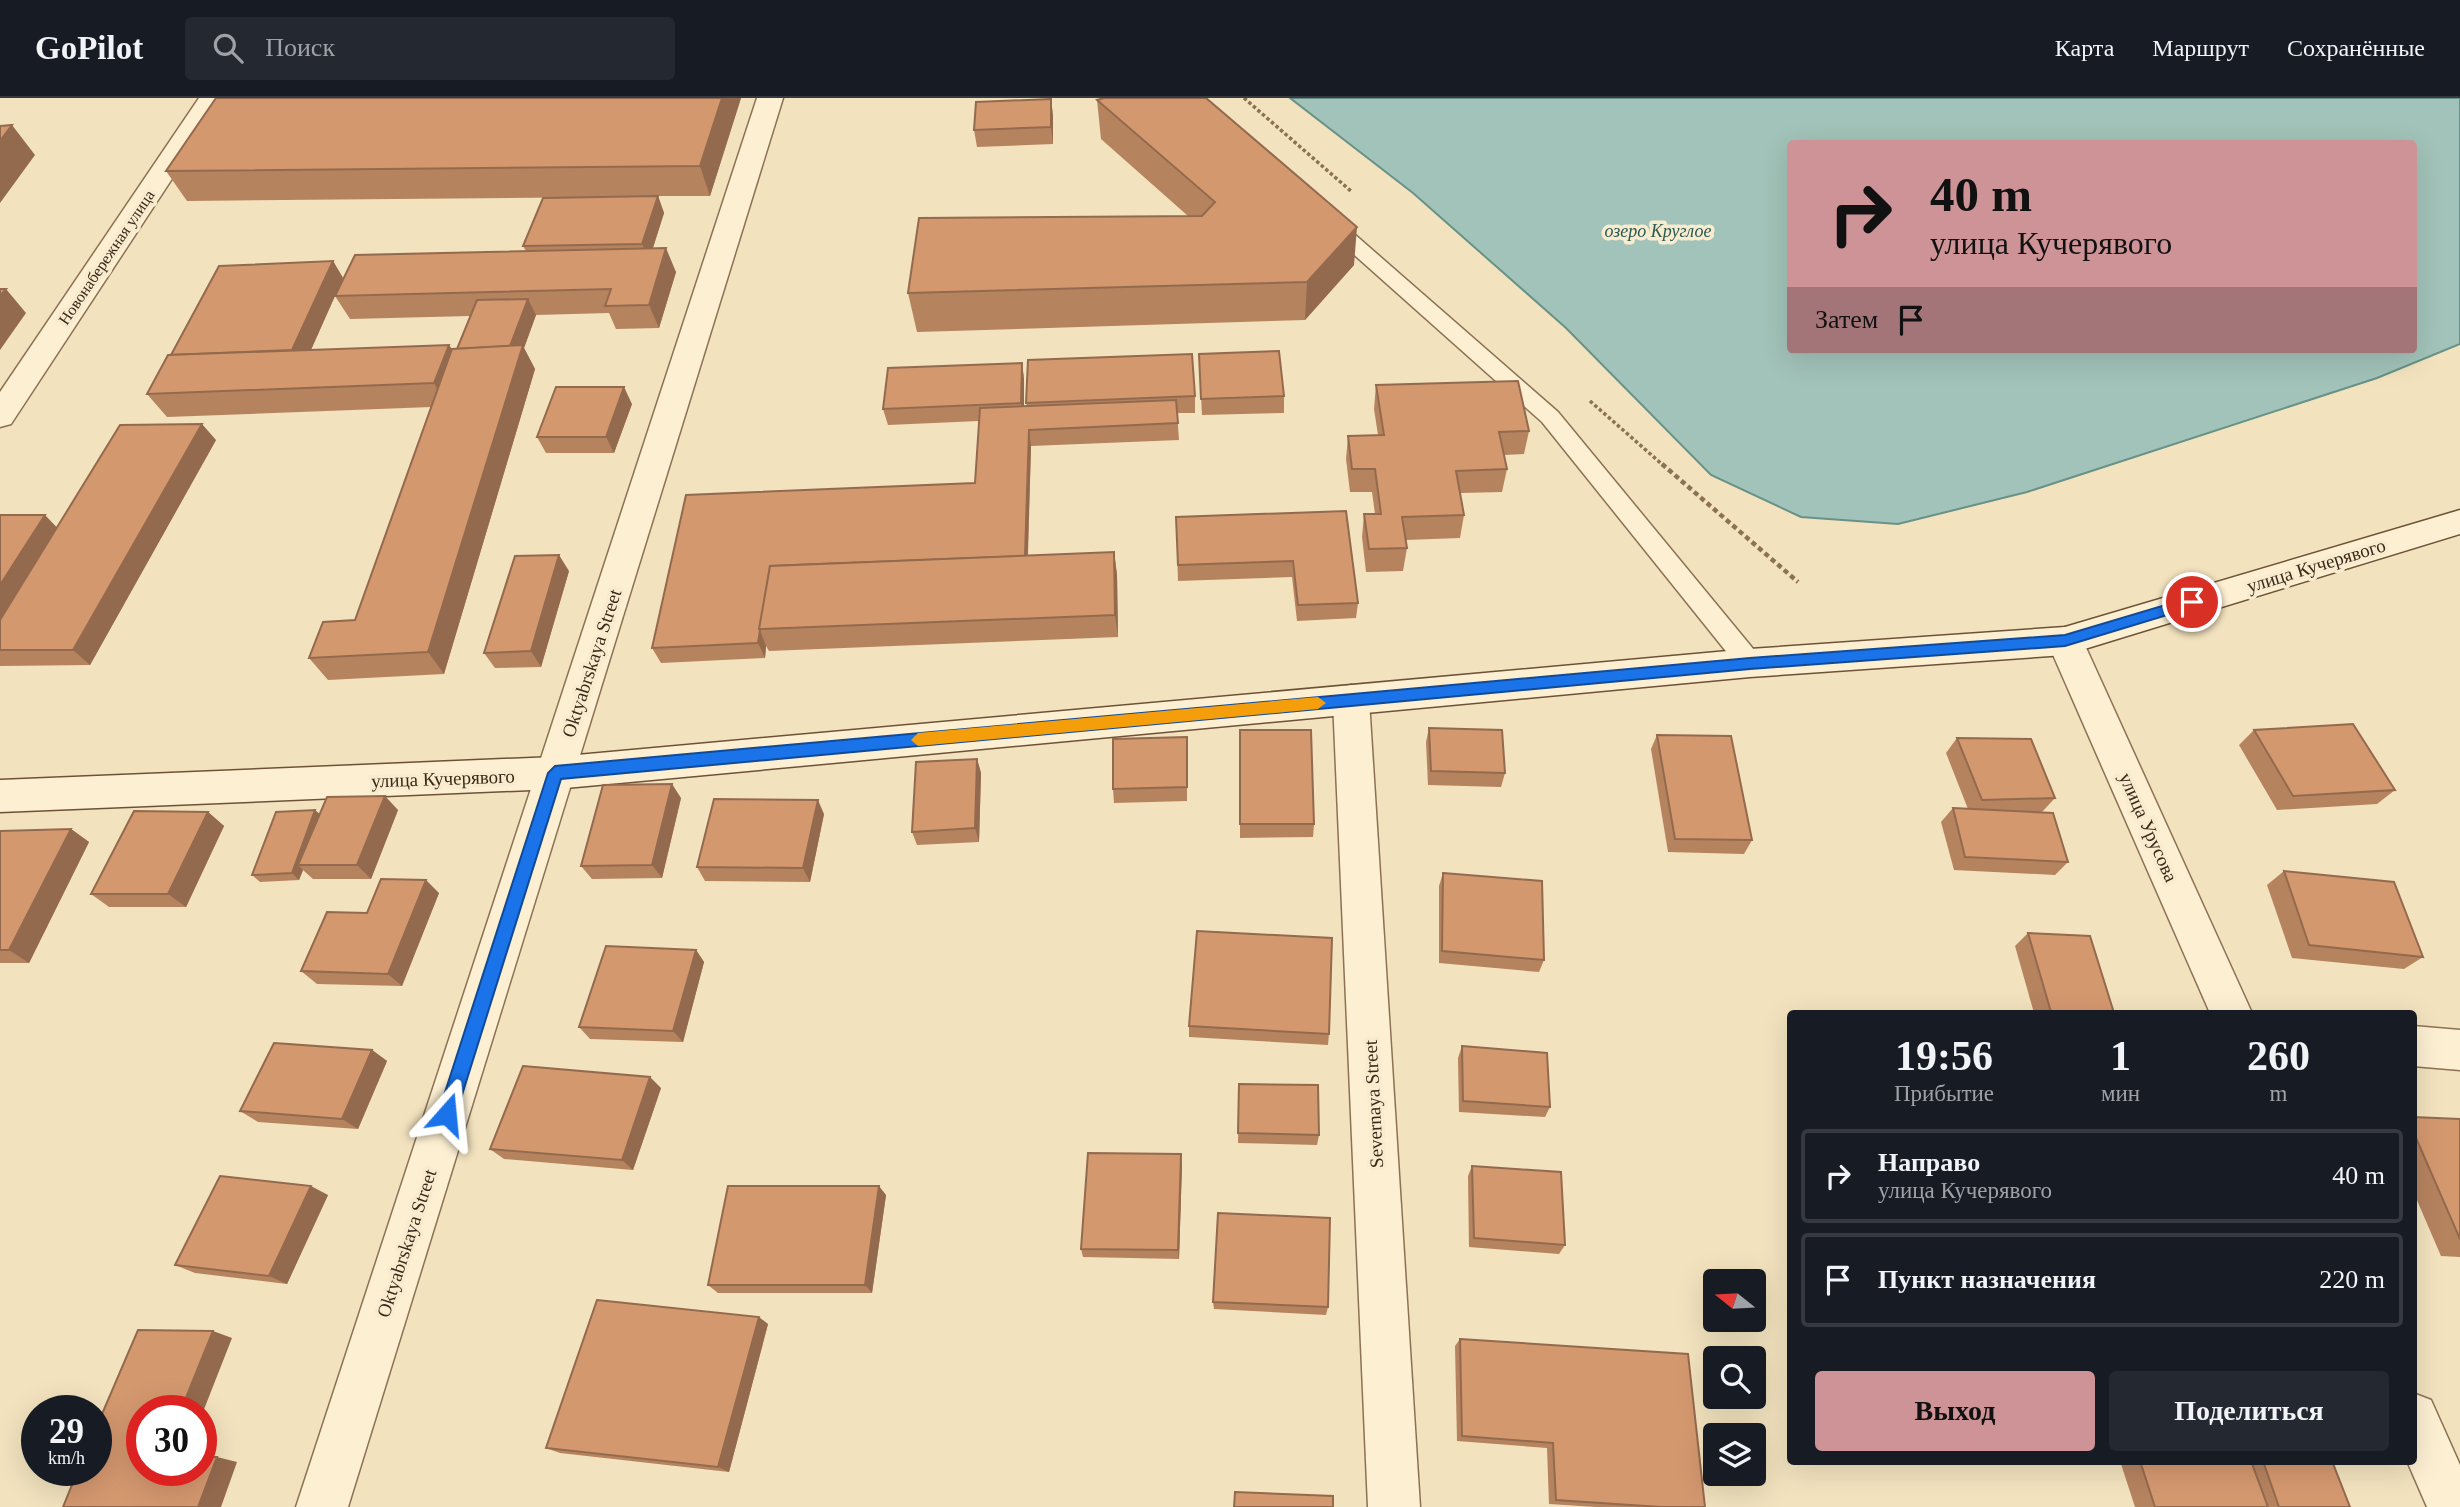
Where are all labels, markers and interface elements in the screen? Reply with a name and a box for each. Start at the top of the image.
search box [185,17,675,80]
icon: search [209,29,247,67]
text: GoPilot [35,30,143,66]
text: Поиск [265,33,335,62]
text: Карта [2055,35,2114,61]
text: Маршрут [2152,35,2249,61]
text: Сохранённые [2287,35,2425,61]
text: 40 m [1930,167,2032,222]
icon: right [1815,168,1906,259]
street label: Новонабережная улица [55,187,159,328]
water label: озеро Круглое [1605,221,1711,241]
text: улица Кучерявого [1930,225,2172,261]
icon: arrive [1892,301,1930,339]
text: Затем [1815,305,1878,334]
street label: улица Кучерявого [2244,534,2388,597]
pin [2162,572,2222,632]
icon: arrive [2173,583,2211,621]
street label: Oktyabrskaya Street [558,586,626,740]
street label: улица Кучерявого [371,765,515,792]
street label: улица Урусова [2115,769,2182,886]
text: 19:56 [1895,1033,1993,1079]
text: 1 [2110,1033,2131,1079]
text: 260 [2247,1033,2310,1079]
street label: Severnaya Street [1360,1039,1387,1169]
position arrow [410,1077,484,1151]
text: Прибытие [1894,1081,1994,1106]
text: мин [2101,1081,2140,1106]
text: m [2270,1081,2287,1106]
text: Направо [1878,1148,1980,1177]
icon: right [1819,1157,1857,1195]
text: 40 m [2332,1161,2385,1190]
street label: Oktyabrskaya Street [373,1166,441,1320]
text: улица Кучерявого [1878,1178,2052,1203]
icon: arrive [1819,1261,1857,1299]
text: Пункт назначения [1878,1265,2096,1294]
text: 220 m [2319,1265,2385,1294]
north arrow [1703,1269,1766,1332]
map controls [1703,1269,1766,1486]
button: search [1703,1346,1766,1409]
button: Выход [1815,1371,2095,1451]
button: Поделиться [2109,1371,2389,1451]
speed limit sign: 30 [126,1395,217,1486]
text: 29 [49,1412,84,1451]
button: layers [1703,1423,1766,1486]
text: km/h [48,1448,85,1468]

